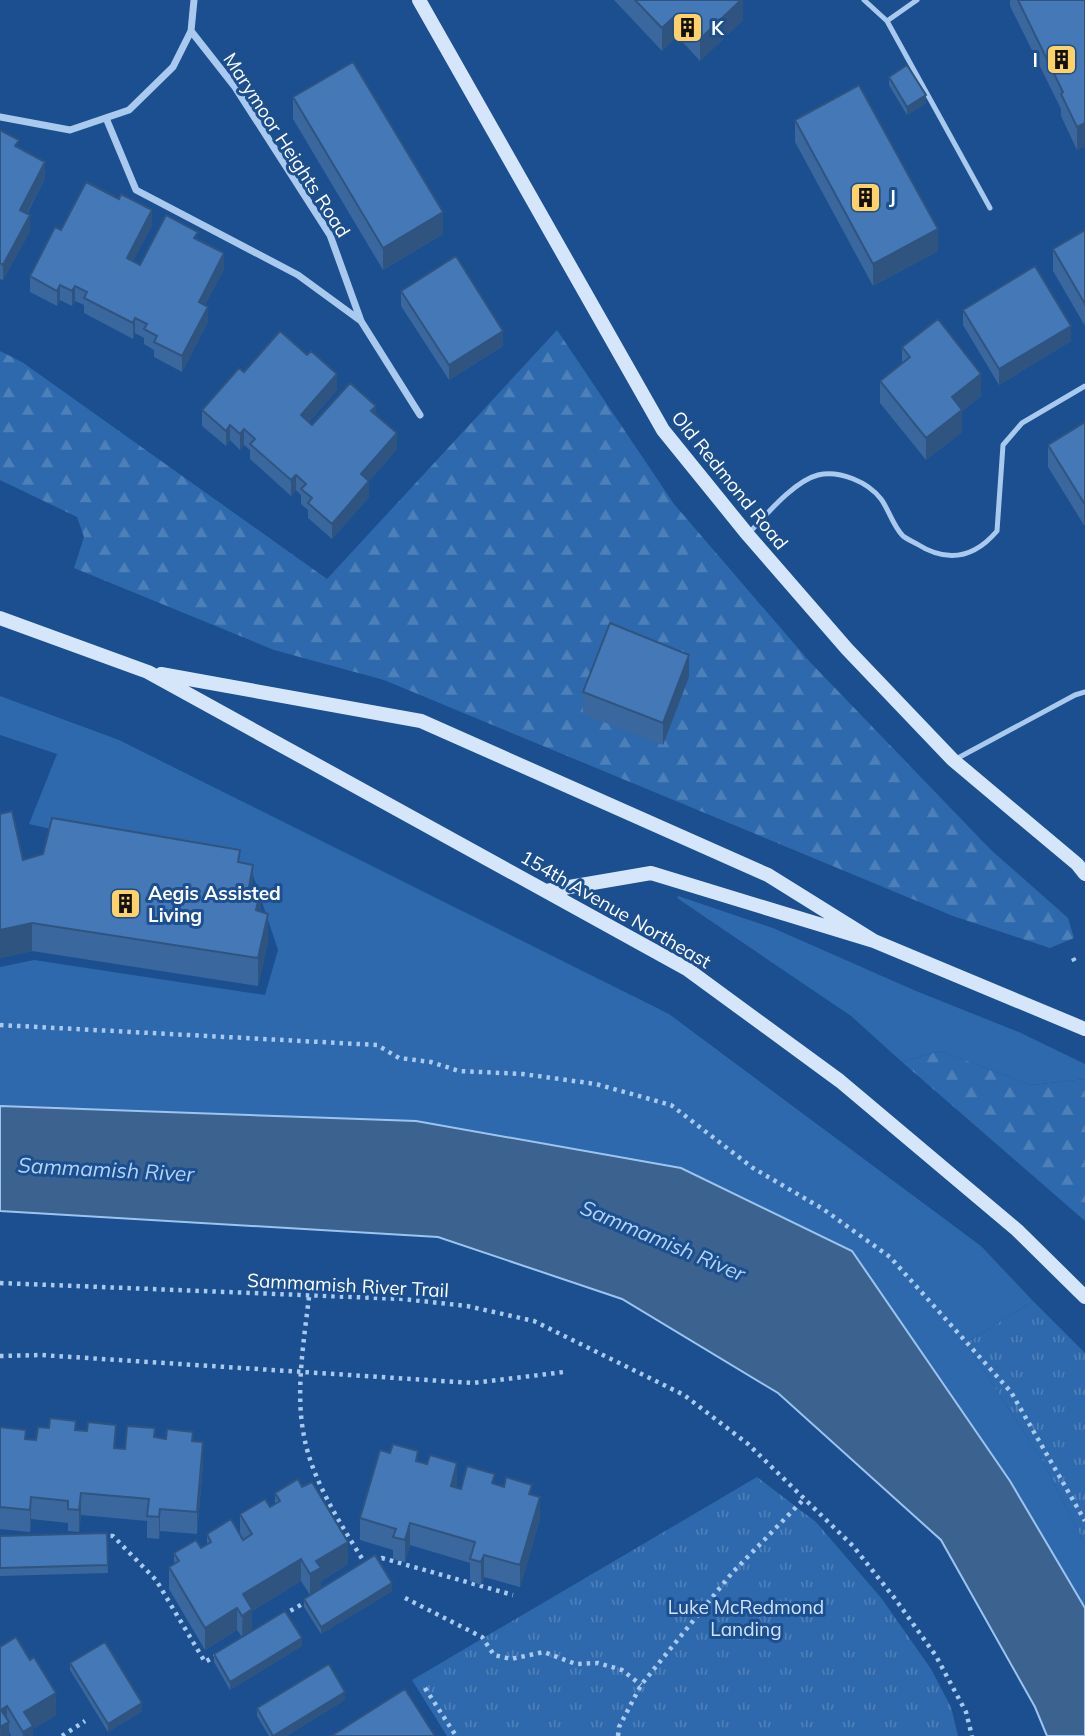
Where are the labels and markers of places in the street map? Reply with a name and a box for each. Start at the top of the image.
building icon: K [671,11,705,45]
place label: K [711,16,725,40]
building icon: I [1044,43,1078,77]
place label: I [1033,48,1038,72]
building icon: J [849,180,883,214]
place label: J [889,185,896,209]
place label: Aegis Assisted Living [148,881,281,927]
building icon: Aegis Assisted Living [108,887,142,921]

